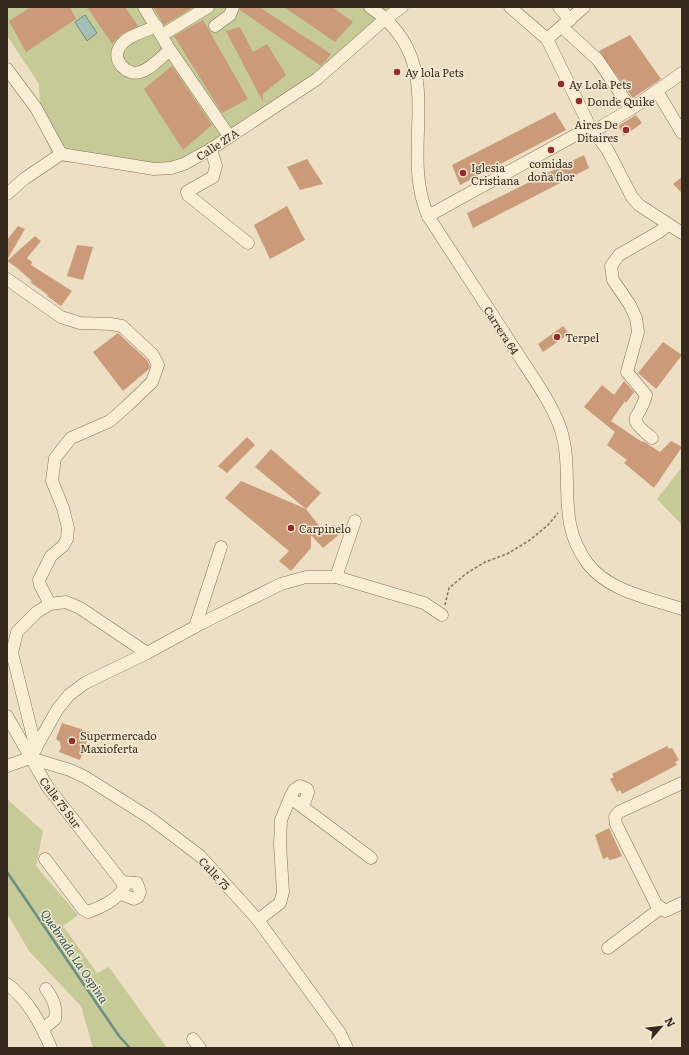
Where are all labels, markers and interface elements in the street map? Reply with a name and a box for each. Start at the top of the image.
place label: Ay lola Pets [405,64,464,80]
marker: Ay lola Pets [392,67,402,77]
place label: Ay Lola Pets [569,76,631,92]
marker: Ay Lola Pets [556,79,566,89]
place label: Donde Quike [587,93,655,109]
marker: Donde Quike [574,96,584,106]
place label: Aires De Ditaires [574,116,618,145]
street label: Calle 27A [193,124,241,164]
marker: Aires De Ditaires [621,125,631,135]
marker: comidas doña flor [546,145,556,155]
place label: comidas doña flor [527,155,575,184]
place label: Iglesia Cristiana [471,159,520,188]
marker: Iglesia Cristiana [458,168,468,178]
street label: Carrera 64 [480,303,524,357]
place label: Terpel [565,329,599,345]
marker: Terpel [552,332,562,342]
place label: Carpinelo [299,520,351,536]
marker: Carpinelo [286,523,296,533]
place label: Supermercado Maxioferta [80,727,157,756]
marker: Supermercado Maxioferta [67,736,77,746]
street label: Calle 75 Sur [36,773,86,832]
street label: Calle 75 [196,853,235,893]
water label: Quebrada La Ospina [37,905,113,1007]
north arrow [641,1007,681,1047]
text: N [661,1014,680,1030]

